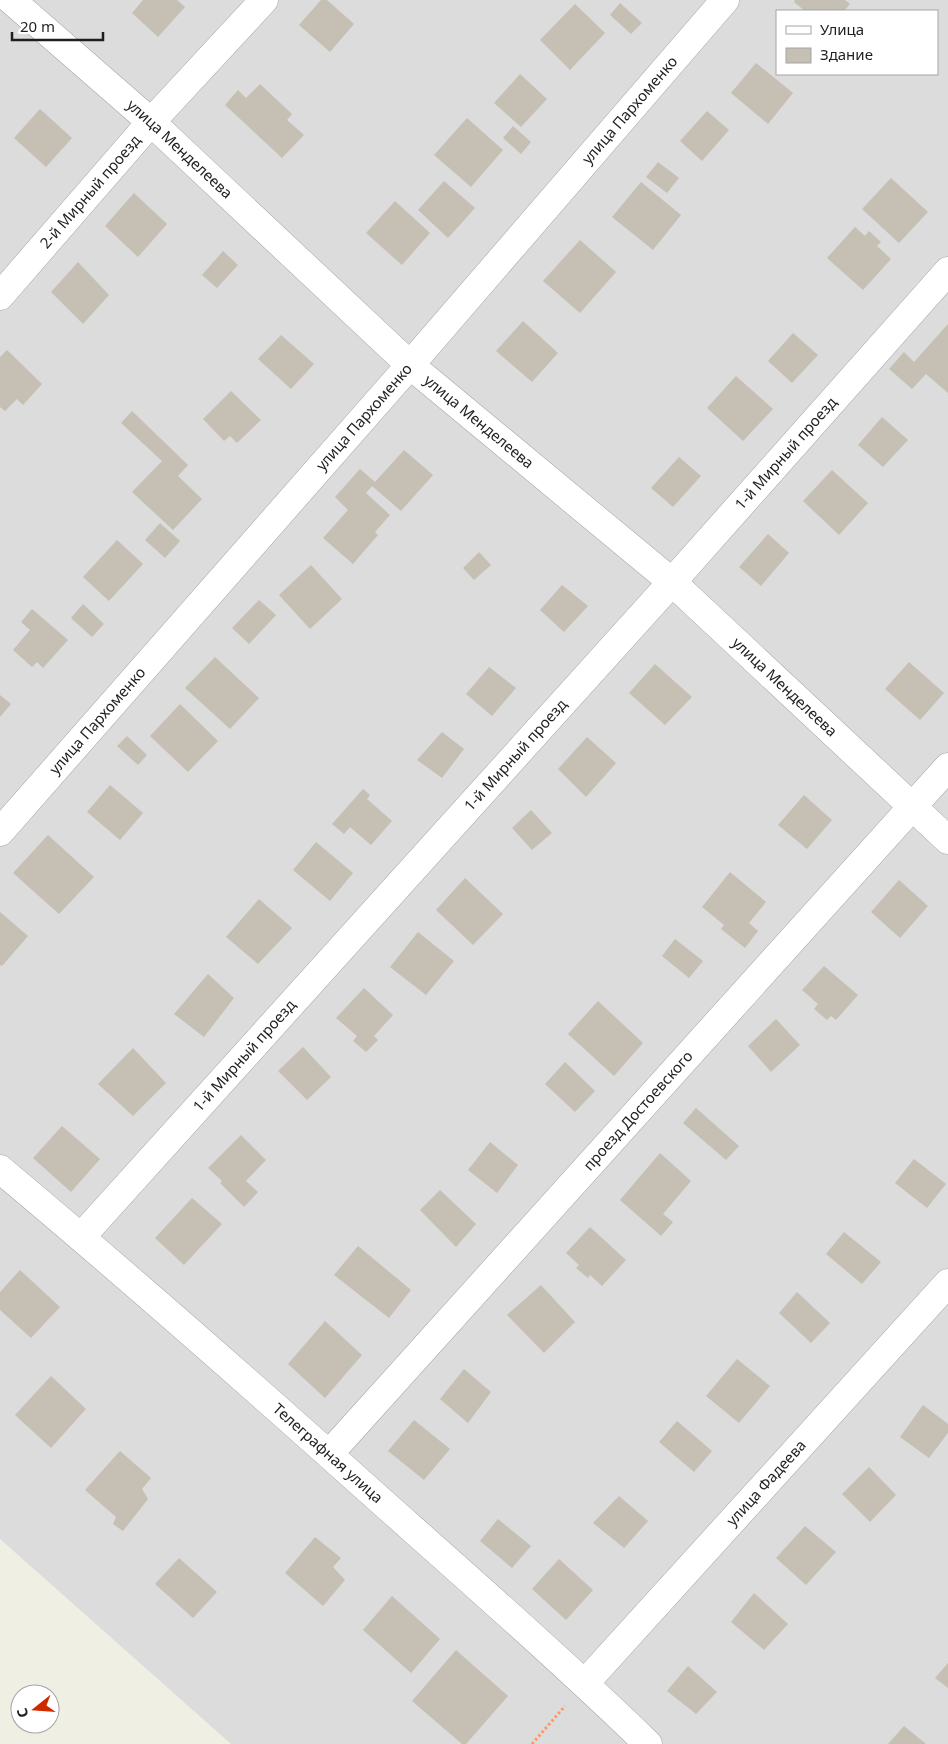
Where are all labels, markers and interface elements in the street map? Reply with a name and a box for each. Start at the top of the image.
scale bar [12,10,104,42]
legend [776,10,938,75]
text: 20 m [20,16,55,36]
text: Улица [820,19,864,39]
text: Здание [820,44,873,64]
street label: улица Пархоменко [577,51,681,168]
street label: улица Менделеева [123,94,237,202]
street label: 2-й Мирный проезд [35,130,145,252]
street label: улица Пархоменко [311,359,416,474]
street label: улица Менделеева [420,370,538,473]
street label: 1-й Мирный проезд [730,392,841,513]
street label: улица Менделеева [728,632,842,741]
street label: улица Пархоменко [44,662,150,778]
street label: 1-й Мирный проезд [459,694,571,815]
street label: 1-й Мирный проезд [188,995,300,1115]
street label: проезд Достоевского [578,1046,697,1174]
street label: Телеграфная улица [269,1398,388,1507]
street label: улица Фадеева [721,1435,810,1530]
north arrow [10,1684,60,1734]
text: С [12,1706,32,1720]

